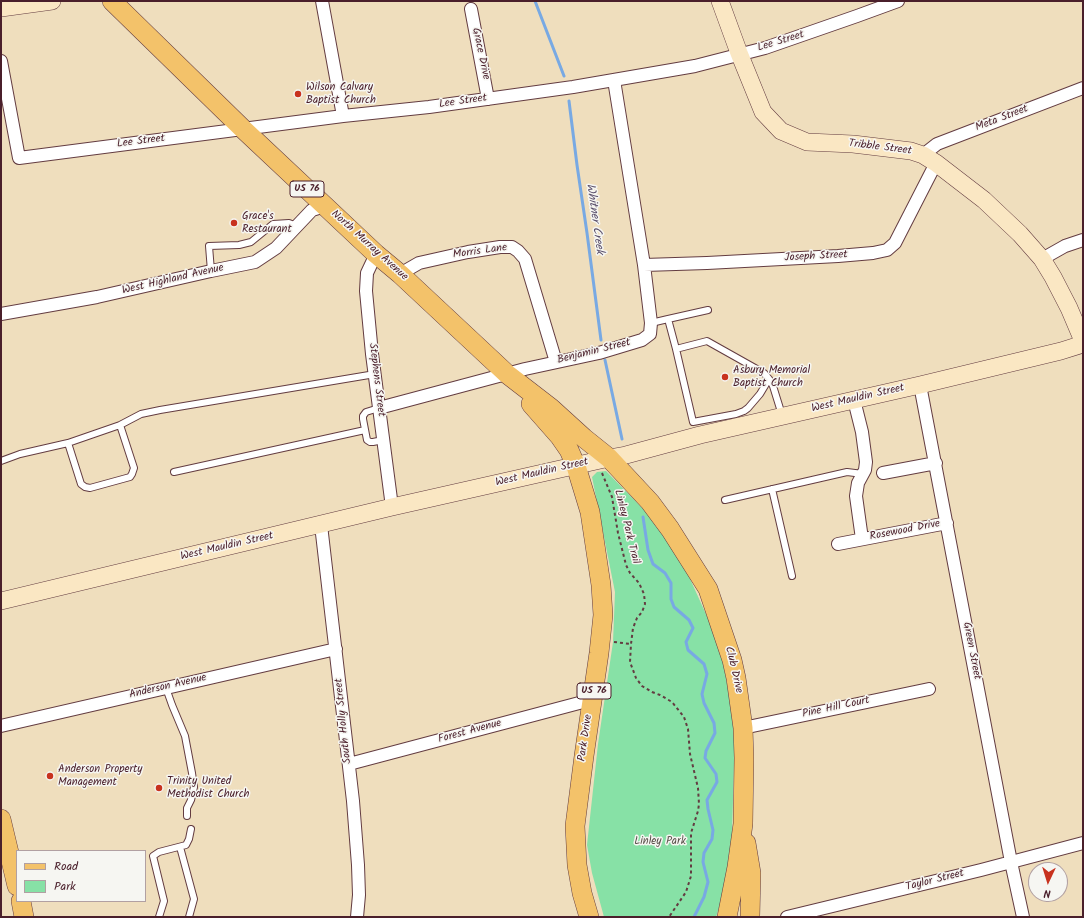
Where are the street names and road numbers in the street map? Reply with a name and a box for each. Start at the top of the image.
street label: Grace Drive [468,27,492,81]
street label: Lee Street [756,29,806,55]
street label: Lee Street [438,92,488,112]
street label: Meta Street [974,103,1030,135]
street label: Lee Street [116,133,166,151]
street label: Tribble Street [848,138,912,158]
road number: US 76 [290,181,324,197]
street label: North Murray Avenue [328,208,410,284]
street label: Morris Lane [452,242,508,262]
street label: Joseph Street [784,249,848,265]
street label: West Highland Avenue [121,262,225,298]
street label: Benjamin Street [556,336,632,368]
street label: Stephens Street [365,342,387,418]
street label: West Mauldin Street [810,382,906,416]
street label: West Mauldin Street [494,456,590,490]
street label: Linley Park Trail [610,489,642,565]
street label: Rosewood Drive [869,518,941,544]
street label: West Mauldin Street [179,530,275,564]
street label: Green Street [959,621,983,681]
street label: Club Drive [721,645,745,695]
street label: Anderson Avenue [128,672,208,702]
street label: South Holly Street [333,678,355,764]
road number: US 76 [577,683,611,699]
street label: Pine Hill Court [801,694,871,722]
street label: Park Drive [576,714,596,762]
street label: Forest Avenue [437,717,503,747]
street label: Taylor Street [904,867,966,895]

